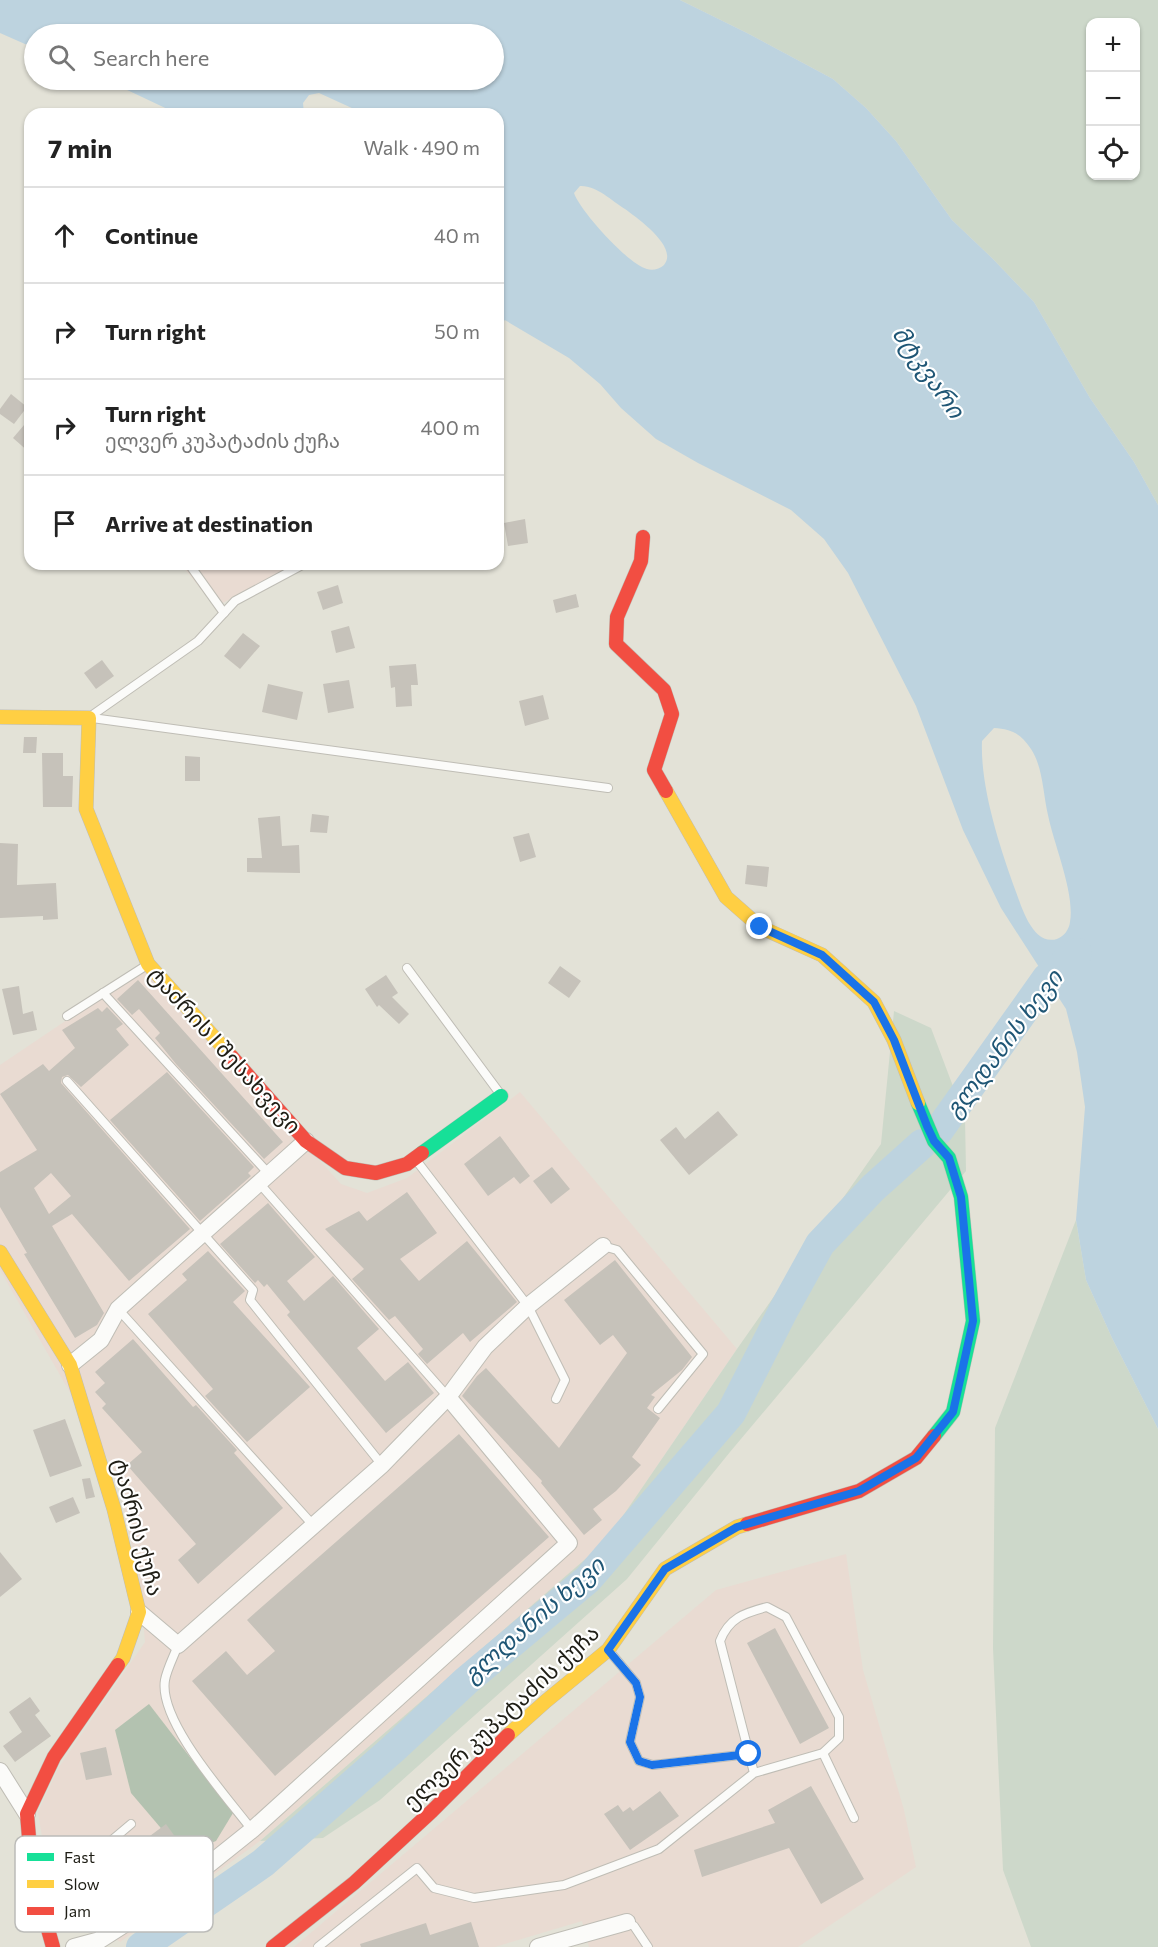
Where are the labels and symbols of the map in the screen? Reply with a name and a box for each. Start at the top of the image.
water label: მტკვარი [886,319,972,424]
route end [746,913,772,939]
street label: ტაძრის I შესახვევი [143,961,307,1139]
water label: გლდანის ხევი [938,963,1069,1123]
street label: ტაძრის ქუჩა [107,1455,170,1599]
water label: გლდანის ხევი [457,1549,611,1689]
street label: ელვერ კუპატაძის ქუჩა [397,1619,605,1815]
route start [735,1740,761,1766]
legend [15,1836,213,1932]
text: Fast [64,1847,95,1866]
text: Slow [64,1874,100,1893]
text: Jam [64,1901,91,1920]

